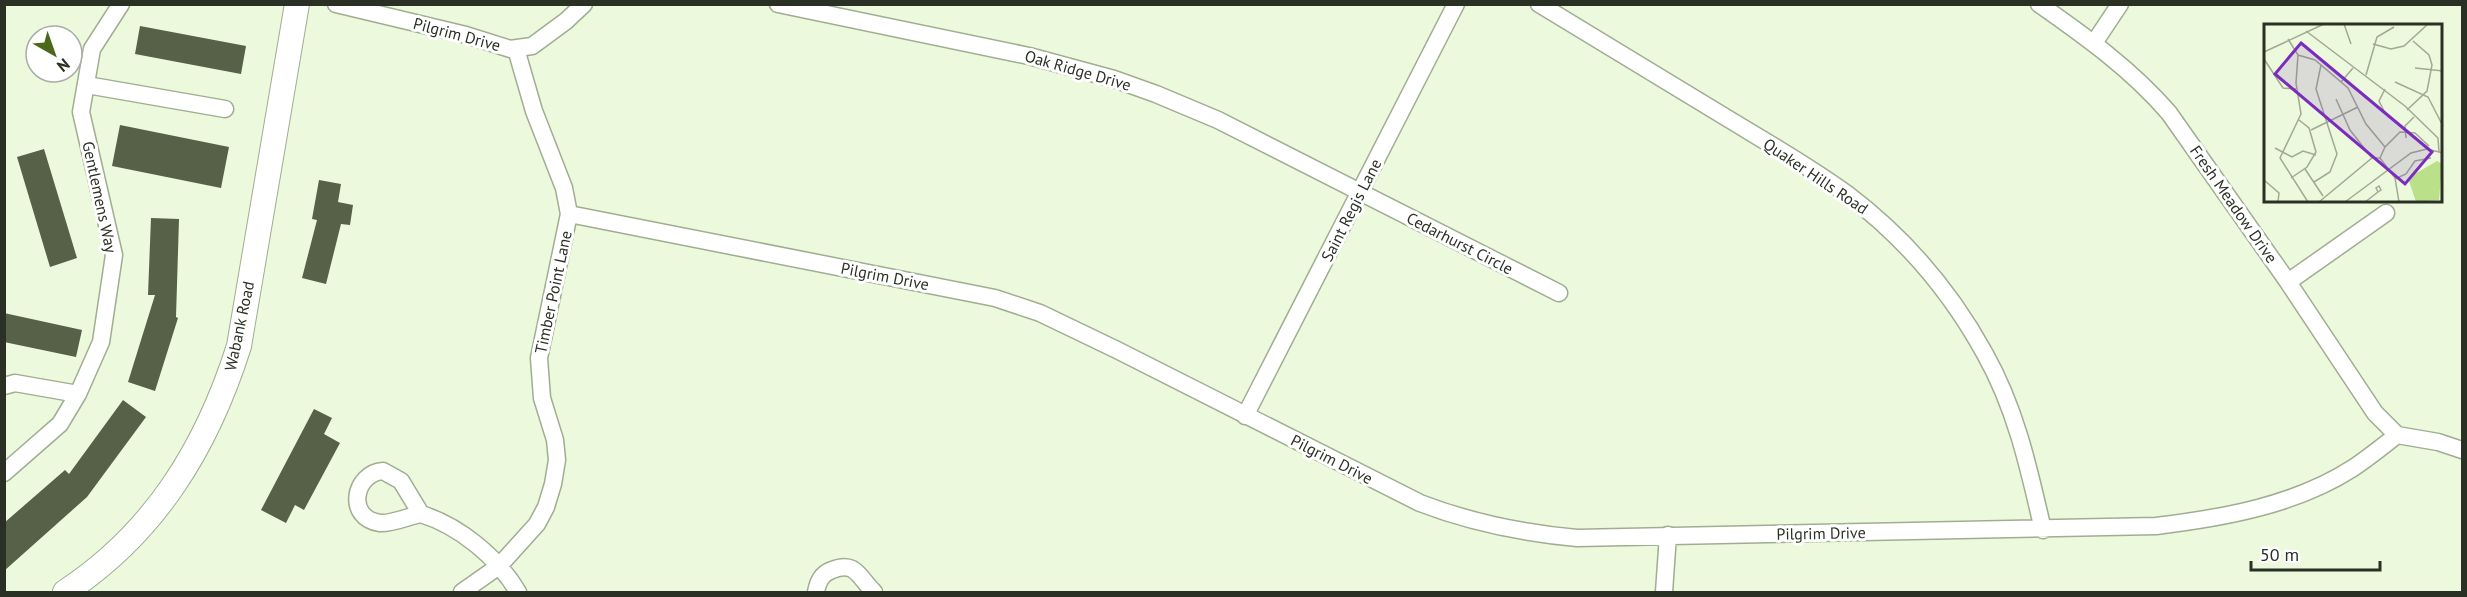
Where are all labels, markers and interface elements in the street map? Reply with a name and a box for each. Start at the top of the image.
street label: Pilgrim Drive [411,13,503,55]
north arrow [24,24,84,84]
inset map [2264,24,2443,202]
street label: Oak Ridge Drive [1023,45,1133,95]
text: N [53,54,74,77]
street label: Quaker Hills Road [1760,134,1872,218]
street label: Gentlemens Way [78,139,122,255]
street label: Fresh Meadow Drive [2186,141,2282,267]
street label: Saint Regis Lane [1317,155,1385,265]
street label: Cedarhurst Circle [1403,208,1517,278]
street label: Timber Point Lane [530,229,576,355]
street label: Pilgrim Drive [839,258,931,294]
street label: Wabank Road [220,279,258,373]
street label: Pilgrim Drive [1288,430,1376,488]
street label: Pilgrim Drive [1776,522,1866,544]
scale bar [2251,534,2380,572]
text: 50 m [2260,543,2299,566]

